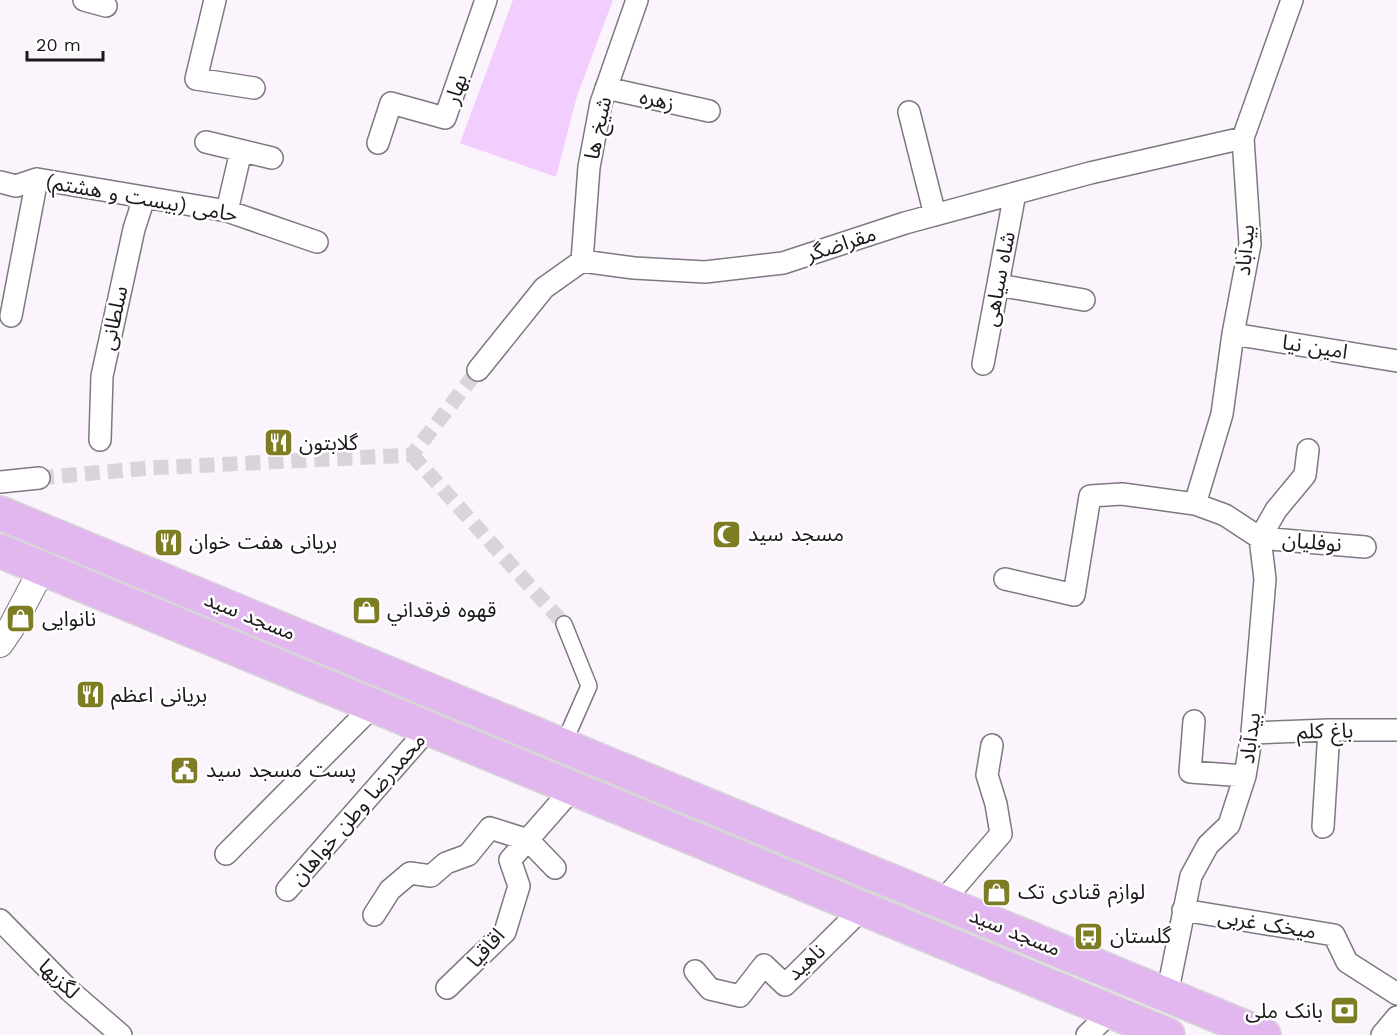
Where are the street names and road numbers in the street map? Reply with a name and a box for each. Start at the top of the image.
street label: بهار [438,71,472,108]
street label: زهره [637,83,677,116]
street label: شیخ ها [579,94,619,162]
street label: حامی (بیست و هشتم) [44,168,240,230]
street label: مقراضگر [802,220,879,267]
street label: بیدآباد [1230,223,1259,277]
street label: شاه سیاهی [977,229,1020,328]
street label: سلطانی [95,284,132,352]
street label: امین نیا [1281,329,1350,364]
street label: نوفلیان [1281,526,1343,557]
street label: مسجد سید [201,586,299,645]
street label: بیدآباد [1234,711,1265,765]
street label: باغ کلم [1297,718,1353,746]
street label: محمدرضا وطن خواهان [285,728,430,890]
street label: مسجد سید [966,902,1064,961]
street label: میخک غربی [1216,903,1318,944]
street label: اقاقیا [462,923,510,972]
street label: ناهید [781,938,830,985]
street label: لگزیها [34,953,85,1004]

